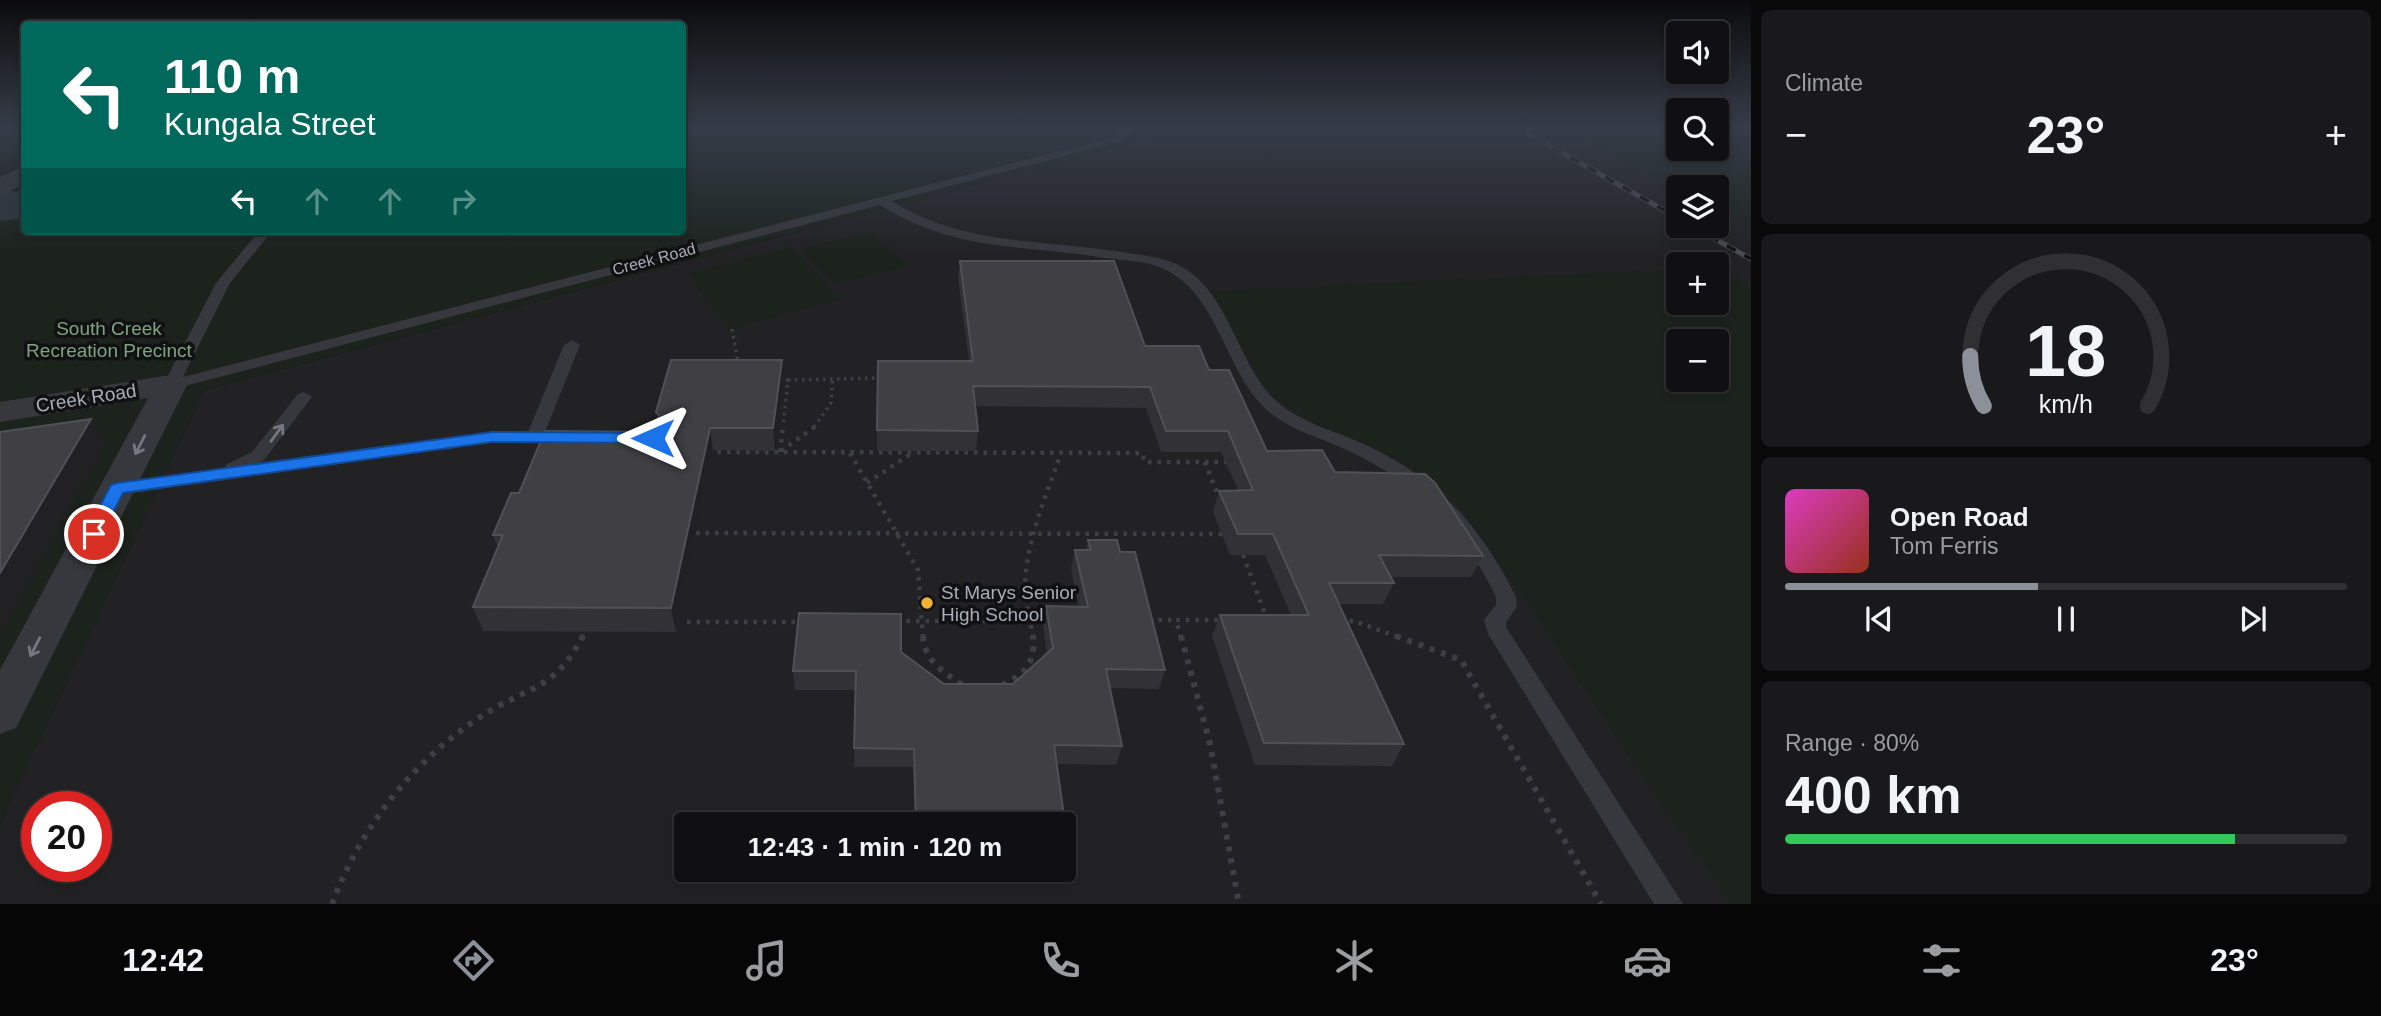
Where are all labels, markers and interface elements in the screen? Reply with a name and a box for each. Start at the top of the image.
map controls [1666,21,1729,392]
button: sound [1666,21,1729,84]
icon: left [49,49,140,140]
text: 110 m [164,49,300,103]
text: Climate [1785,70,1863,96]
button: search [1666,98,1729,161]
text: Kungala Street [164,106,376,142]
text: 23° [2027,106,2105,164]
text: − [1785,114,1807,156]
text: + [2325,114,2347,156]
button: layers [1666,175,1729,238]
icon: left [225,182,263,220]
icon: ahead [298,182,336,220]
icon: ahead [371,182,409,220]
icon: right [444,182,482,220]
street label: Creek Road [611,240,697,278]
button: + [1666,252,1729,315]
text: 18 [2026,311,2106,392]
park label: South Creek Recreation Precinct [26,318,193,361]
button: − [1666,329,1729,392]
street label: Creek Road [34,380,138,416]
text: km/h [2039,390,2093,418]
position arrow [616,401,690,475]
one-way arrow [270,425,285,443]
one-way arrow [133,434,146,455]
text: Open Road [1890,502,2029,532]
pin [64,504,124,564]
icon: arrive [75,515,113,553]
text: Tom Ferris [1890,533,1999,559]
place label: St Marys Senior High School [941,582,1077,625]
marker: St Marys Senior High School [919,595,935,611]
icon: previous [1860,600,1898,638]
icon: pause [2047,600,2085,638]
icon: next [2234,600,2272,638]
one-way arrow [28,636,41,657]
text: Range · 80% [1785,730,1919,756]
text: 400 km [1785,766,1961,824]
speed limit sign: 20 [21,791,112,882]
text: 12:43 · 1 min · 120 m [748,832,1002,862]
icon: directions [449,936,498,985]
icon: music [742,936,791,985]
icon: phone [1036,936,1085,985]
icon: climate [1330,936,1379,985]
icon: car [1623,936,1672,985]
icon: filters [1917,936,1966,985]
text: 12:42 [122,942,204,978]
text: 23° [2210,942,2259,978]

